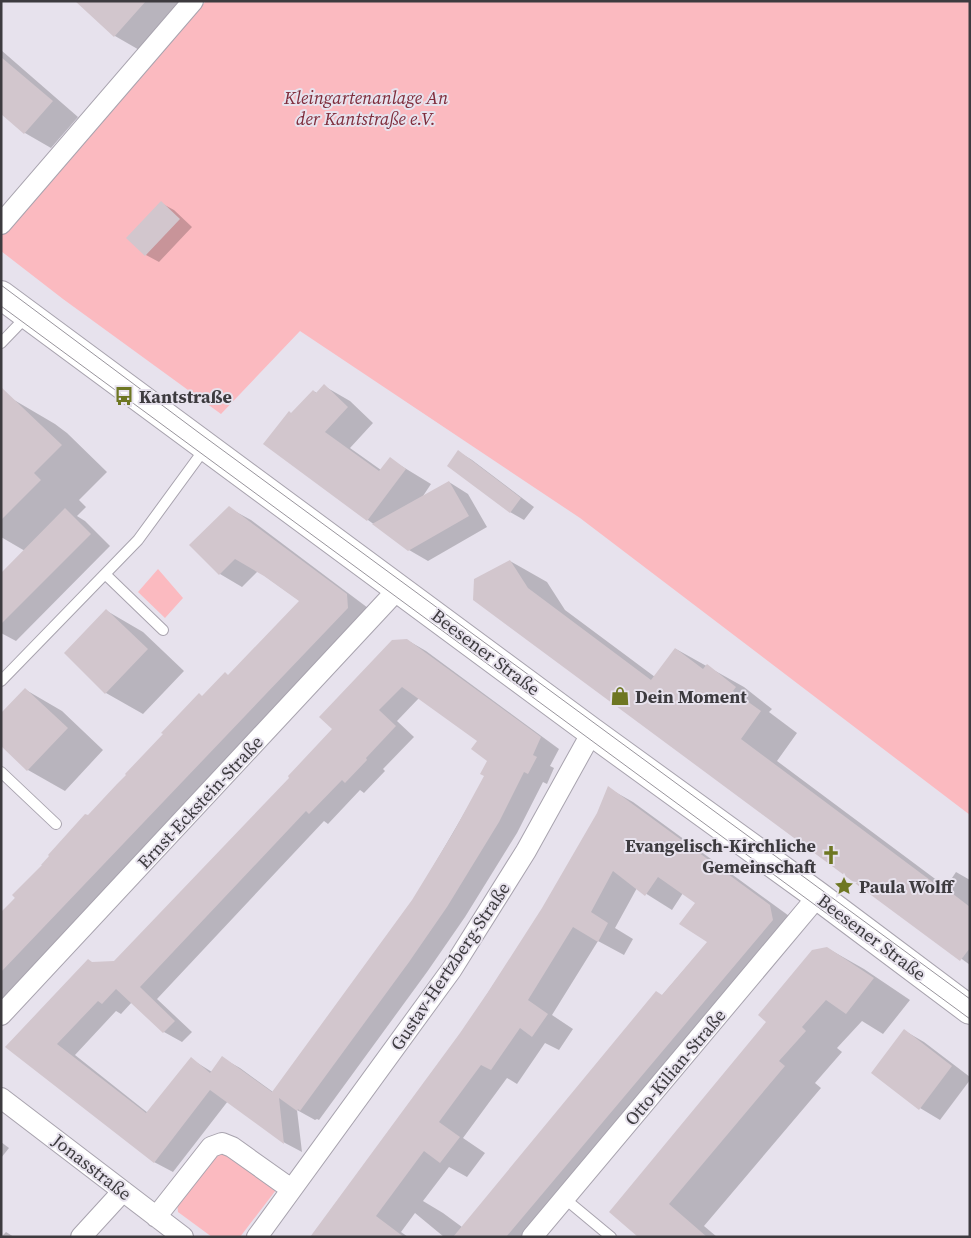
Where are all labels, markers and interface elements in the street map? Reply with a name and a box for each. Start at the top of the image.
park label: Kleingartenanlage An der Kantstraße e.V. [283,85,448,131]
place label: Kantstraße [139,384,232,409]
bus stop icon: Kantstraße [113,385,135,407]
street label: Beesener Straße [427,603,545,701]
place label: Dein Moment [635,684,747,709]
shop icon: Dein Moment [609,685,631,707]
street label: Ernst-Eckstein-Straße [132,730,268,874]
place label: Evangelisch-Kirchliche Gemeinschaft [625,833,817,879]
church icon: Evangelisch-Kirchliche Gemeinschaft [820,844,842,866]
place label: Paula Wolff [859,874,955,899]
place icon: Paula Wolff [833,875,855,897]
street label: Gustav-Hertzberg-Straße [384,877,516,1055]
street label: Beesener Straße [813,888,931,986]
street label: Otto-Kilian-Straße [619,1003,731,1131]
street label: Jonasstraße [46,1128,137,1206]

